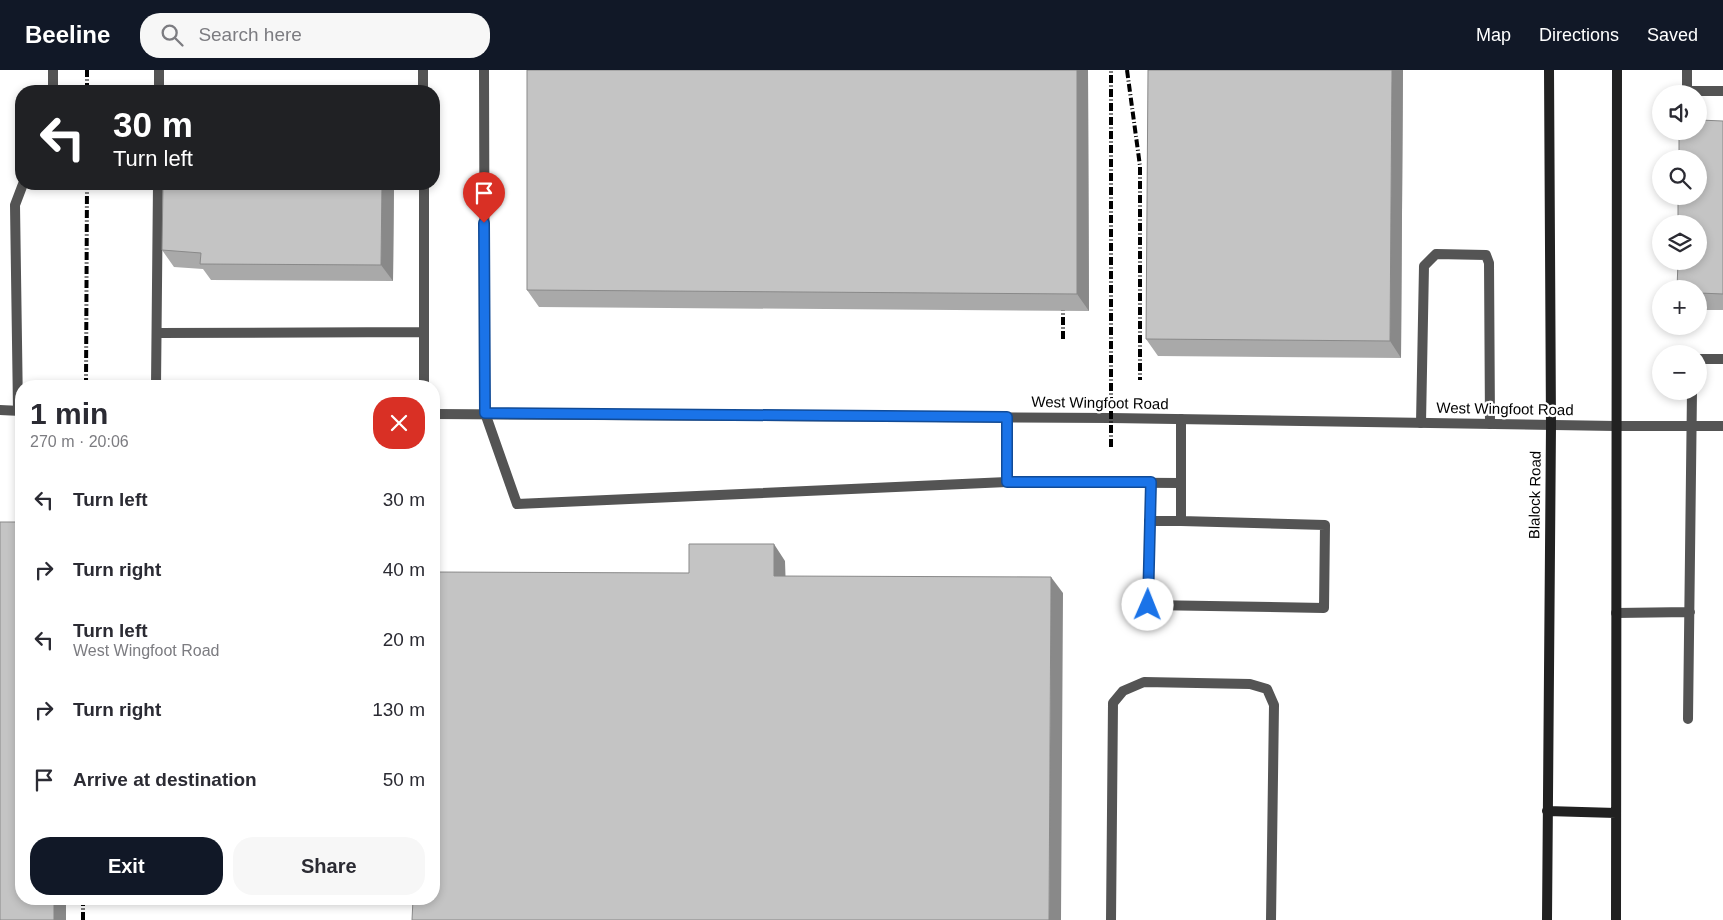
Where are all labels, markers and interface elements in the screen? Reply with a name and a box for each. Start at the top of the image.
search box [140,13,490,58]
text: Beeline [25,21,110,48]
icon: search [158,21,186,49]
text: Search here [198,24,302,45]
text: Map [1476,25,1511,45]
text: Directions [1539,25,1619,45]
text: Saved [1647,25,1698,45]
map controls [1652,85,1707,400]
button: sound [1652,85,1707,140]
icon: left [30,105,95,170]
text: 30 m [113,105,193,144]
text: Turn left [113,146,193,171]
button: search [1652,150,1707,205]
pin [463,172,505,223]
icon: arrive [470,179,498,207]
button: layers [1652,215,1707,270]
button: + [1652,280,1707,335]
button: − [1652,345,1707,400]
street label: West Wingfoot Road [1031,393,1169,412]
text: 1 min [30,397,108,430]
button: close [373,397,425,449]
street label: West Wingfoot Road [1436,399,1574,418]
text: 270 m · 20:06 [30,433,129,450]
street label: Blalock Road [1525,451,1544,539]
icon: left [30,486,58,514]
text: Turn left [73,489,148,510]
text: 30 m [383,489,425,510]
icon: right [30,556,58,584]
text: Turn right [73,559,161,580]
text: 40 m [383,559,425,580]
position arrow [1121,578,1173,630]
text: Turn left [73,620,148,641]
icon: left [30,626,58,654]
text: 20 m [383,629,425,650]
text: West Wingfoot Road [73,642,219,659]
icon: right [30,696,58,724]
text: Turn right [73,699,161,720]
text: 130 m [372,699,425,720]
icon: arrive [30,766,58,794]
text: Arrive at destination [73,769,257,790]
text: 50 m [383,769,425,790]
button: Exit [30,837,223,895]
button: Share [233,837,425,895]

